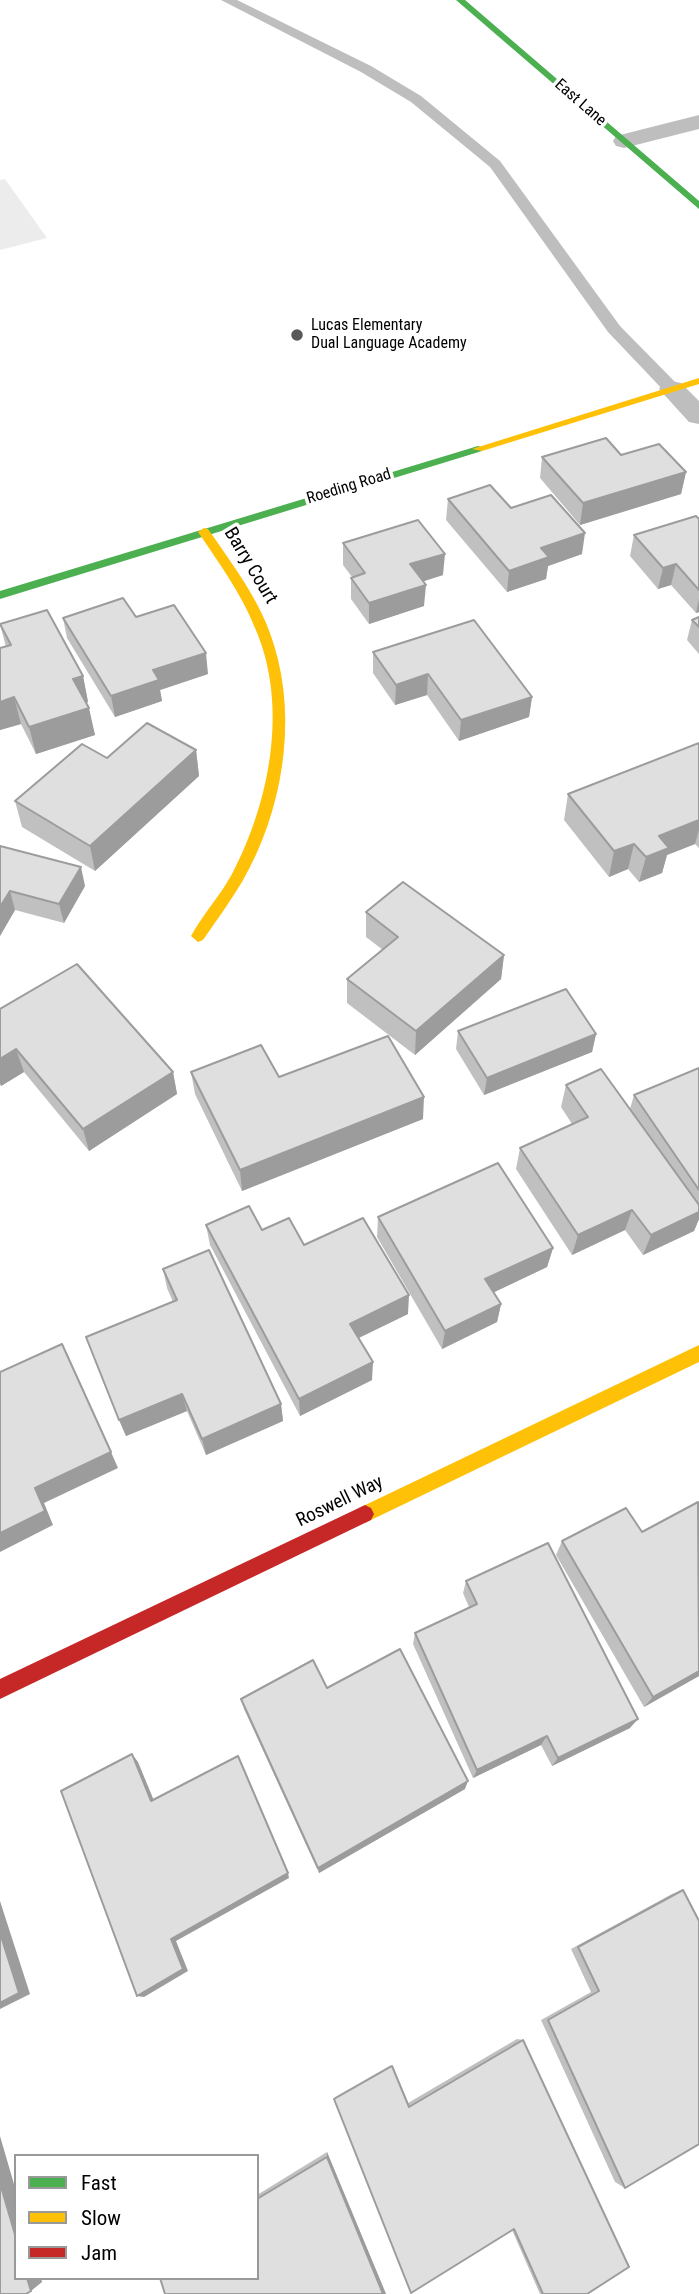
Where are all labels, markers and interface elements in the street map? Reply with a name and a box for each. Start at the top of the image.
street label: East Lane [550,75,610,131]
place label: Lucas Elementary Dual Language Academy [311,316,467,354]
marker: Lucas Elementary Dual Language Academy [289,327,305,343]
street label: Roeding Road [305,465,393,509]
street label: Barry Court [218,524,282,608]
street label: Roswell Way [293,1471,387,1533]
legend [14,2154,259,2280]
text: Fast [81,2171,117,2195]
text: Slow [81,2206,121,2230]
text: Jam [81,2241,117,2265]

